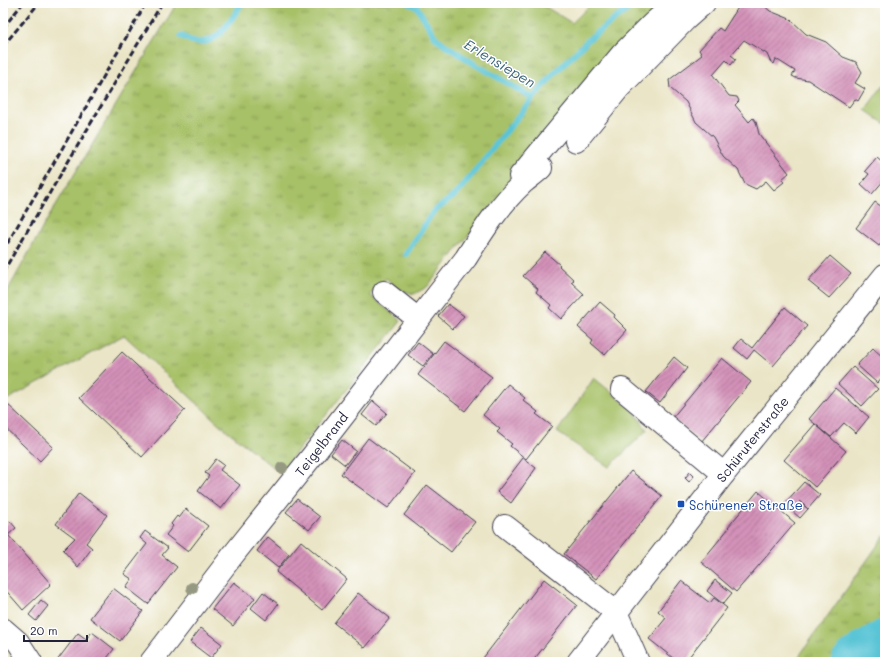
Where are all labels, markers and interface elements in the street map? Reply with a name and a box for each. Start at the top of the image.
water label: Erlensiepen [461,34,539,92]
street label: Schüruferstraße [712,393,792,485]
street label: Teigelbrand [291,409,351,479]
place label: Schürener Straße [689,496,803,513]
marker: Schürener Straße [676,499,686,509]
scale bar [24,617,87,643]
text: 20 m [30,622,58,638]

